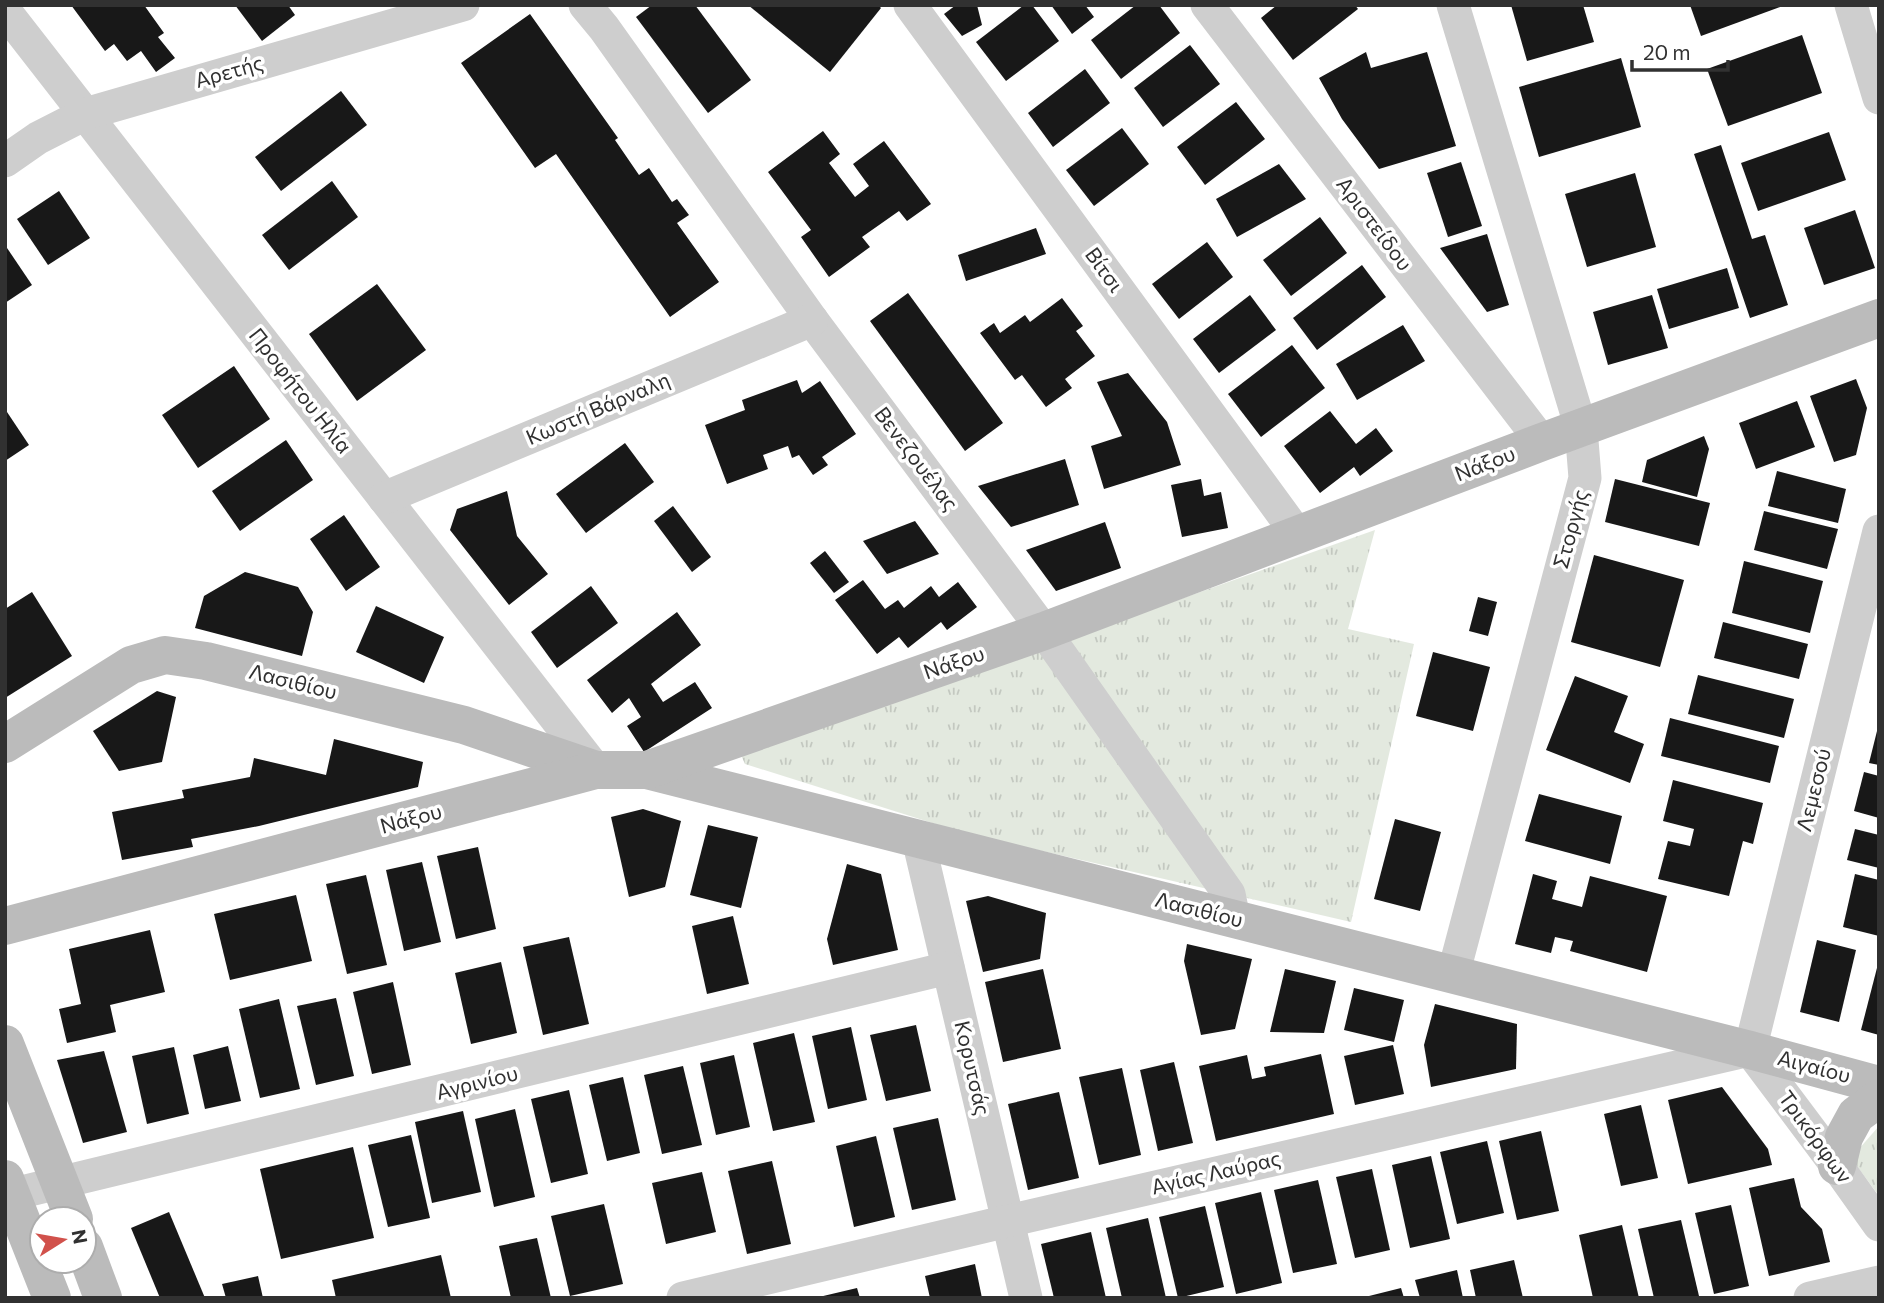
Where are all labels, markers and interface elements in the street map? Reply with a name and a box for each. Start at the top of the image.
scale bar [1632,28,1728,72]
text: 20 m [1643,39,1691,64]
street label: Αρετής [192,49,266,92]
street label: Αριστείδου [1332,171,1418,275]
street label: Βίτσι [1081,242,1130,297]
street label: Προφήτου Ηλία [245,322,358,458]
street label: Κωστή Βάρναλη [522,366,673,449]
street label: Βενεζουέλας [870,401,964,515]
street label: Νάξου [1451,440,1518,486]
street label: Στοργής [1547,486,1592,571]
street label: Νάξου [920,640,987,684]
street label: Λασιθίου [247,658,340,704]
street label: Λεμεσού [1790,745,1835,834]
street label: Νάξου [377,797,444,838]
street label: Λασιθίου [1153,886,1246,932]
street label: Κορυτσάς [950,1018,996,1117]
street label: Αιγαίου [1775,1044,1854,1087]
street label: Αγρινίου [433,1059,520,1104]
street label: Τρικόρφων [1774,1085,1858,1188]
street label: Αγίας Λαύρας [1149,1145,1283,1199]
north arrow [28,1205,98,1275]
text: N [68,1227,93,1246]

